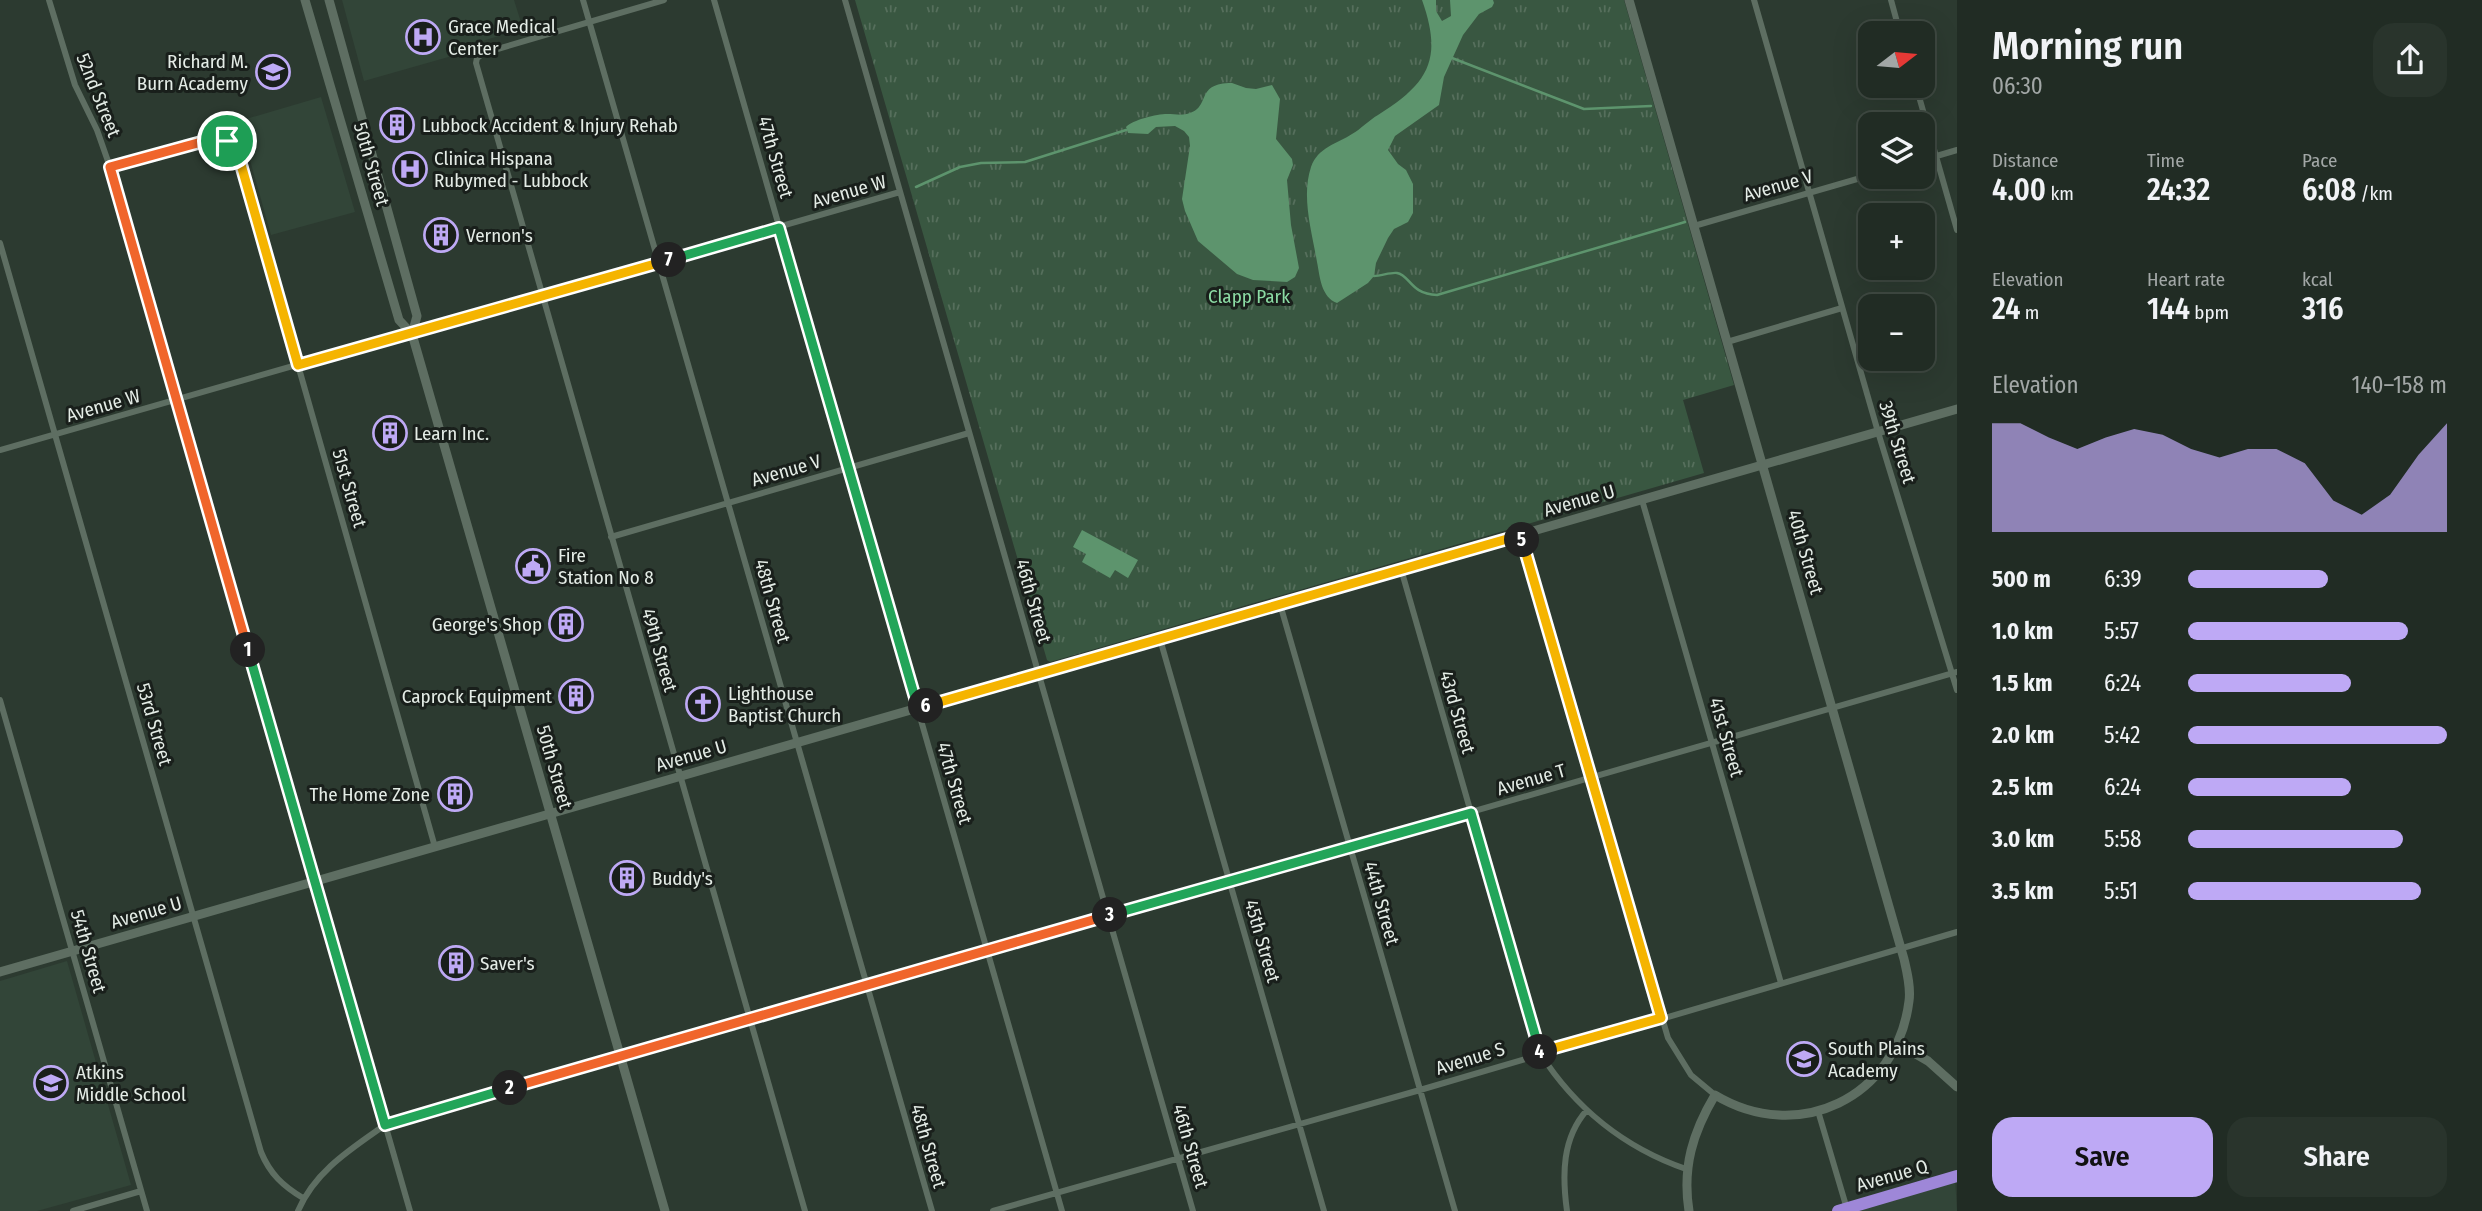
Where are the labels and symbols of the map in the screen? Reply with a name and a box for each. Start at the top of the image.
place label: Grace Medical Center [448,15,556,60]
hospital icon: Grace Medical Center [404,18,442,56]
north arrow [1858,21,1936,98]
street label: 52nd Street [71,50,126,141]
place label: Richard M. Burn Academy [137,50,249,95]
school or university icon: Richard M. Burn Academy [254,53,292,91]
building icon: Lubbock Accident & Injury Rehab [378,106,416,144]
pin [197,111,257,171]
place label: Lubbock Accident & Injury Rehab [422,114,678,137]
street label: 47th Street [753,114,798,201]
street label: 50th Street [349,120,395,209]
place label: Clinica Hispana Rubymed - Lubbock [434,147,588,192]
hospital icon: Clinica Hispana Rubymed - Lubbock [391,150,429,188]
street label: Avenue V [1741,165,1816,206]
street label: Avenue W [810,170,889,213]
building icon: Vernon's [422,216,460,254]
place label: Vernon's [466,224,533,247]
pin: 7 [652,243,686,278]
park label: Clapp Park [1208,285,1290,308]
street label: Avenue W [64,384,143,427]
street label: 39th Street [1874,398,1921,487]
building icon: Learn Inc. [371,414,409,452]
place label: Learn Inc. [414,422,489,445]
street label: 51st Street [327,446,372,531]
street label: Avenue V [749,450,824,491]
street label: Avenue U [1541,479,1617,522]
street label: 40th Street [1783,507,1829,598]
pin: 5 [1504,522,1540,558]
place label: Fire Station No 8 [558,544,654,589]
public building icon: Fire Station No 8 [514,547,552,585]
street label: 48th Street [750,557,796,646]
street label: 46th Street [1011,557,1057,646]
building icon: George's Shop [547,605,585,643]
street label: 49th Street [637,606,683,695]
place label: George's Shop [432,613,542,636]
pin: 1 [230,632,266,668]
street label: 43rd Street [1435,668,1481,757]
building icon: Caprock Equipment [557,677,595,715]
street label: 53rd Street [132,680,177,769]
place label: Lighthouse Baptist Church [728,682,841,727]
place label: Caprock Equipment [402,685,553,708]
church icon: Lighthouse Baptist Church [684,685,722,723]
pin: 6 [908,688,944,724]
street label: 41st Street [1704,695,1749,780]
street label: 50th Street [532,723,578,812]
street label: Avenue U [653,734,729,777]
street label: 47th Street [932,740,977,827]
street label: Avenue T [1494,759,1568,800]
building icon: The Home Zone [436,775,474,813]
place label: The Home Zone [309,783,430,806]
building icon: Buddy's [608,859,646,897]
street label: 44th Street [1359,859,1405,948]
place label: Buddy's [652,867,713,890]
street label: Avenue U [108,891,184,934]
street label: 45th Street [1240,897,1286,986]
pin: 3 [1092,898,1128,932]
street label: 54th Street [66,907,112,996]
building icon: Saver's [437,944,475,982]
place label: Saver's [480,952,535,975]
pin: 4 [1522,1034,1558,1070]
street label: Avenue S [1433,1037,1507,1080]
place label: South Plains Academy [1828,1037,1925,1082]
school or university icon: South Plains Academy [1785,1040,1823,1078]
place label: Atkins Middle School [76,1061,186,1106]
school or university icon: Atkins Middle School [32,1064,70,1102]
pin: 2 [492,1070,528,1106]
street label: 48th Street [906,1102,952,1191]
street label: 46th Street [1168,1102,1214,1191]
street label: Avenue Q [1854,1154,1931,1197]

